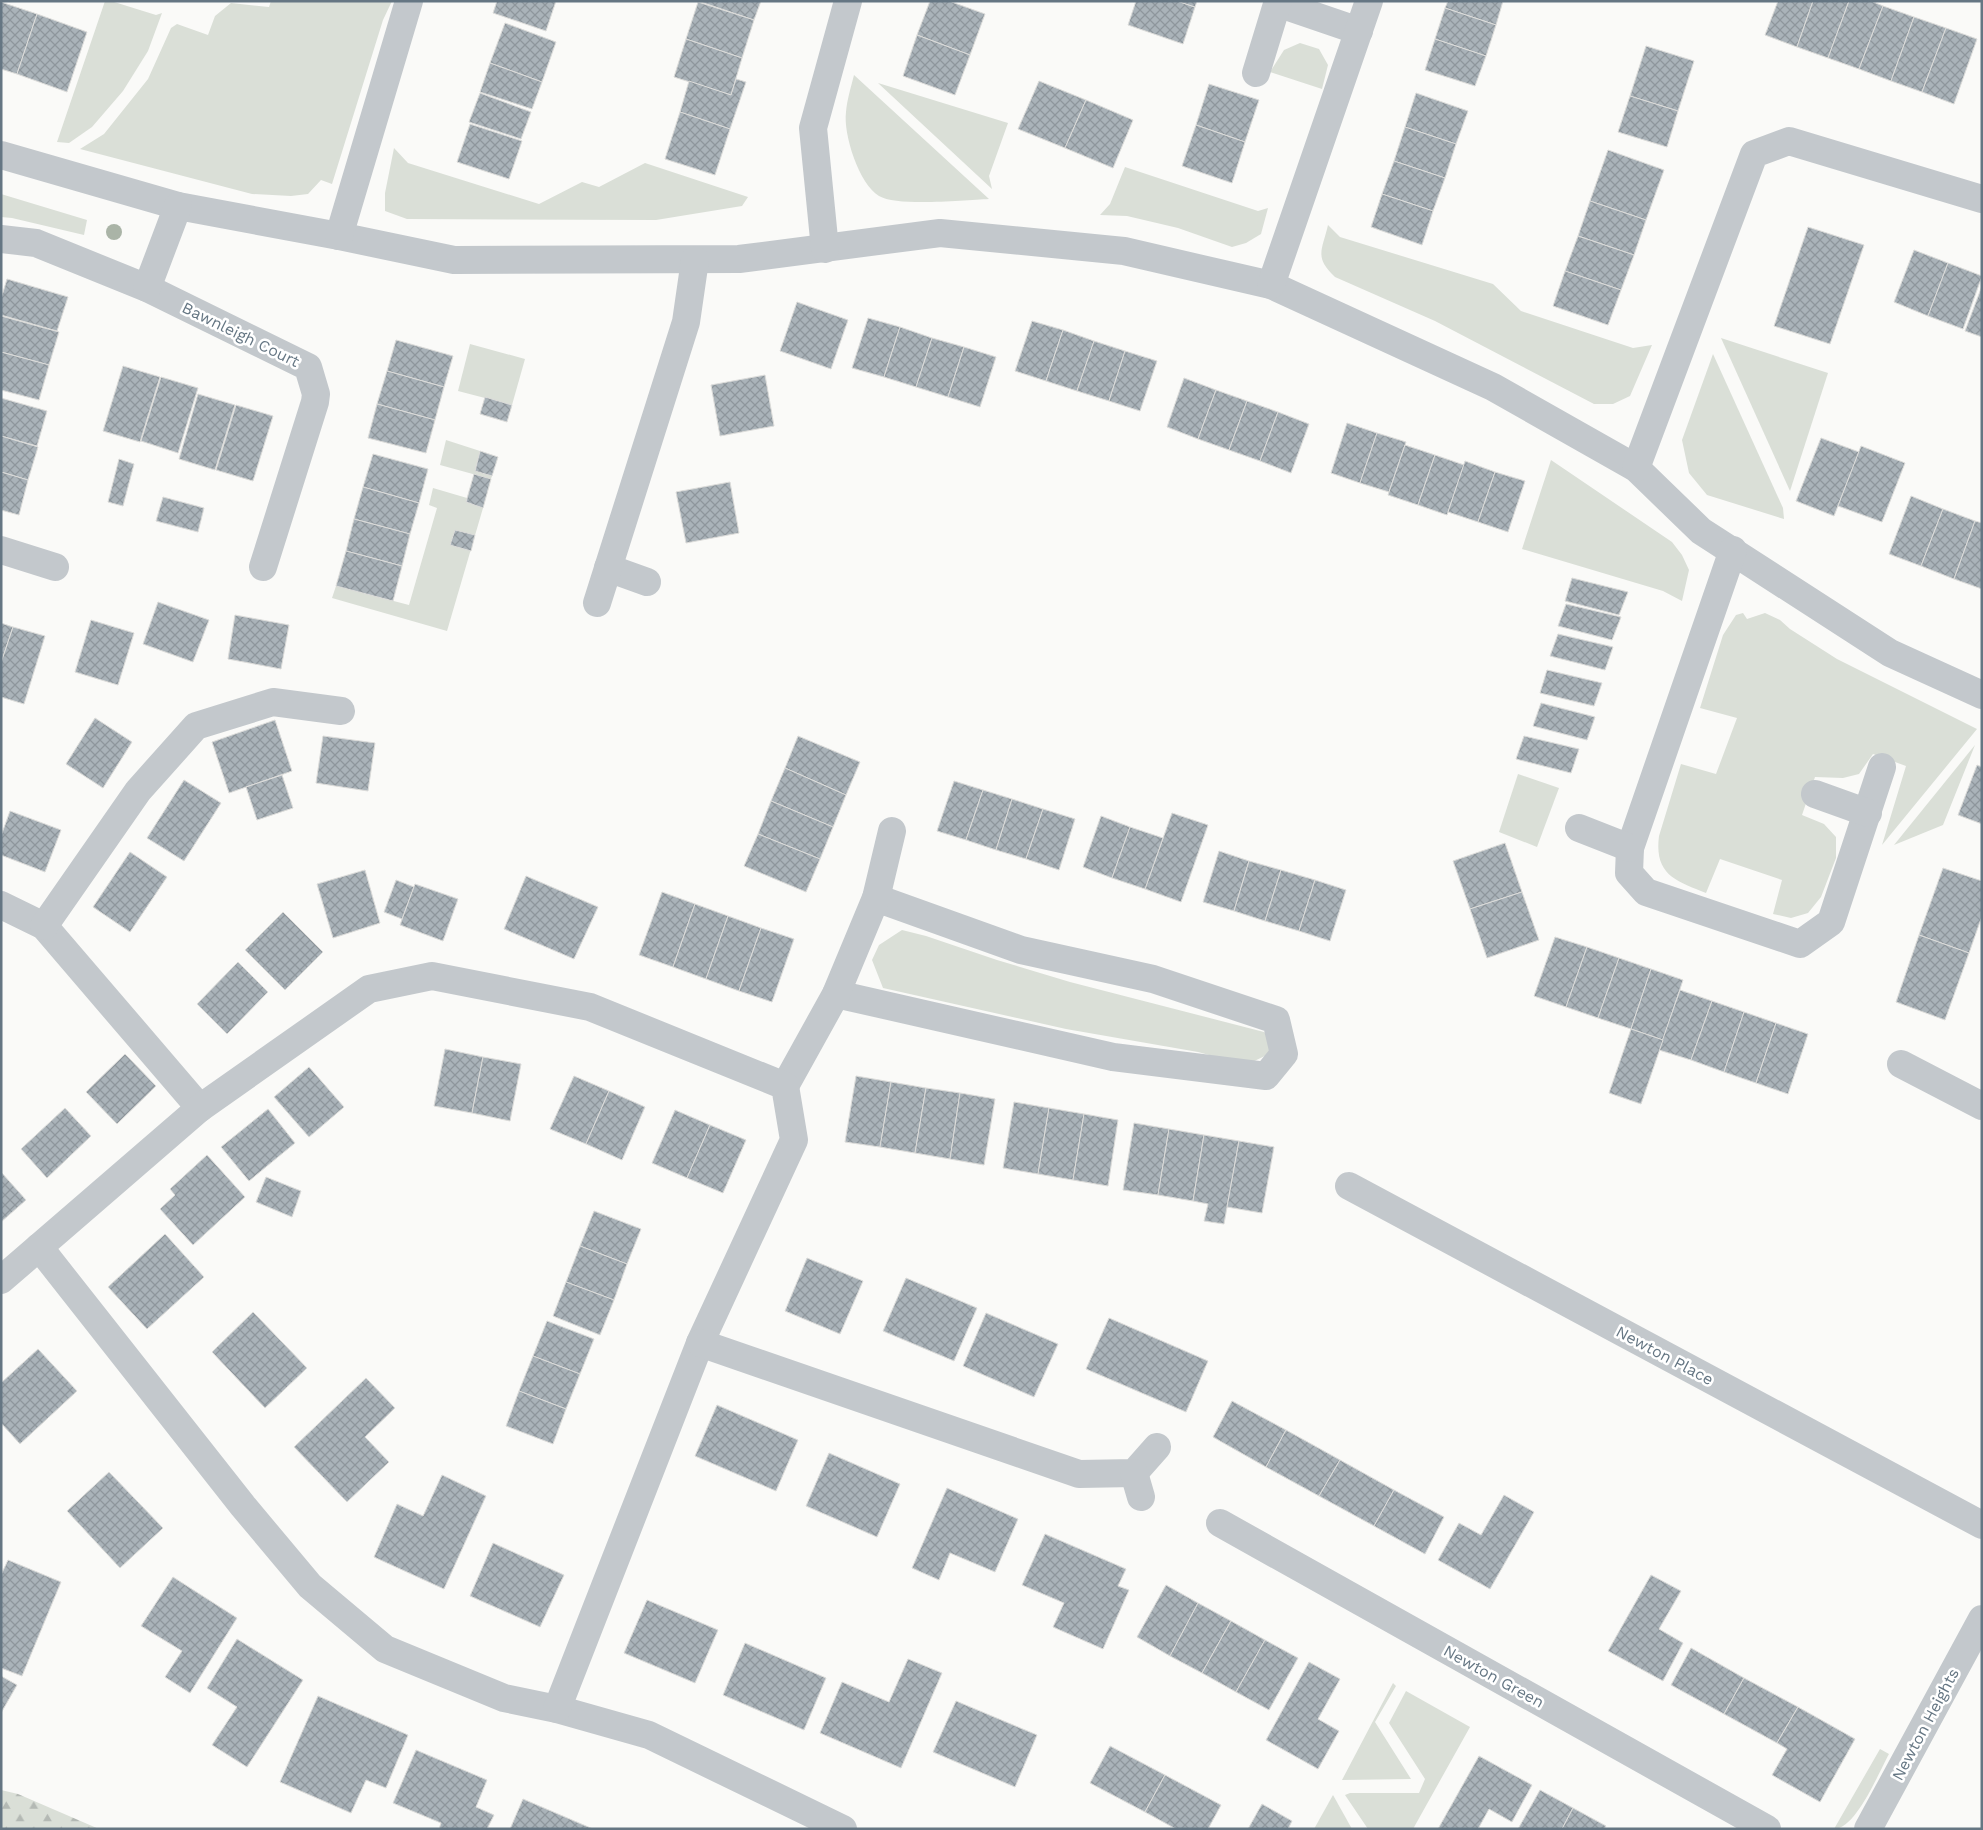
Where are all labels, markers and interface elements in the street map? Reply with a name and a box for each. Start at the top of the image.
street label: Bawnleigh Court [179,298,303,371]
street label: Newton Place [1613,1322,1717,1389]
street label: Newton Green [1440,1641,1547,1712]
street label: Newton Heights [1888,1665,1963,1784]

